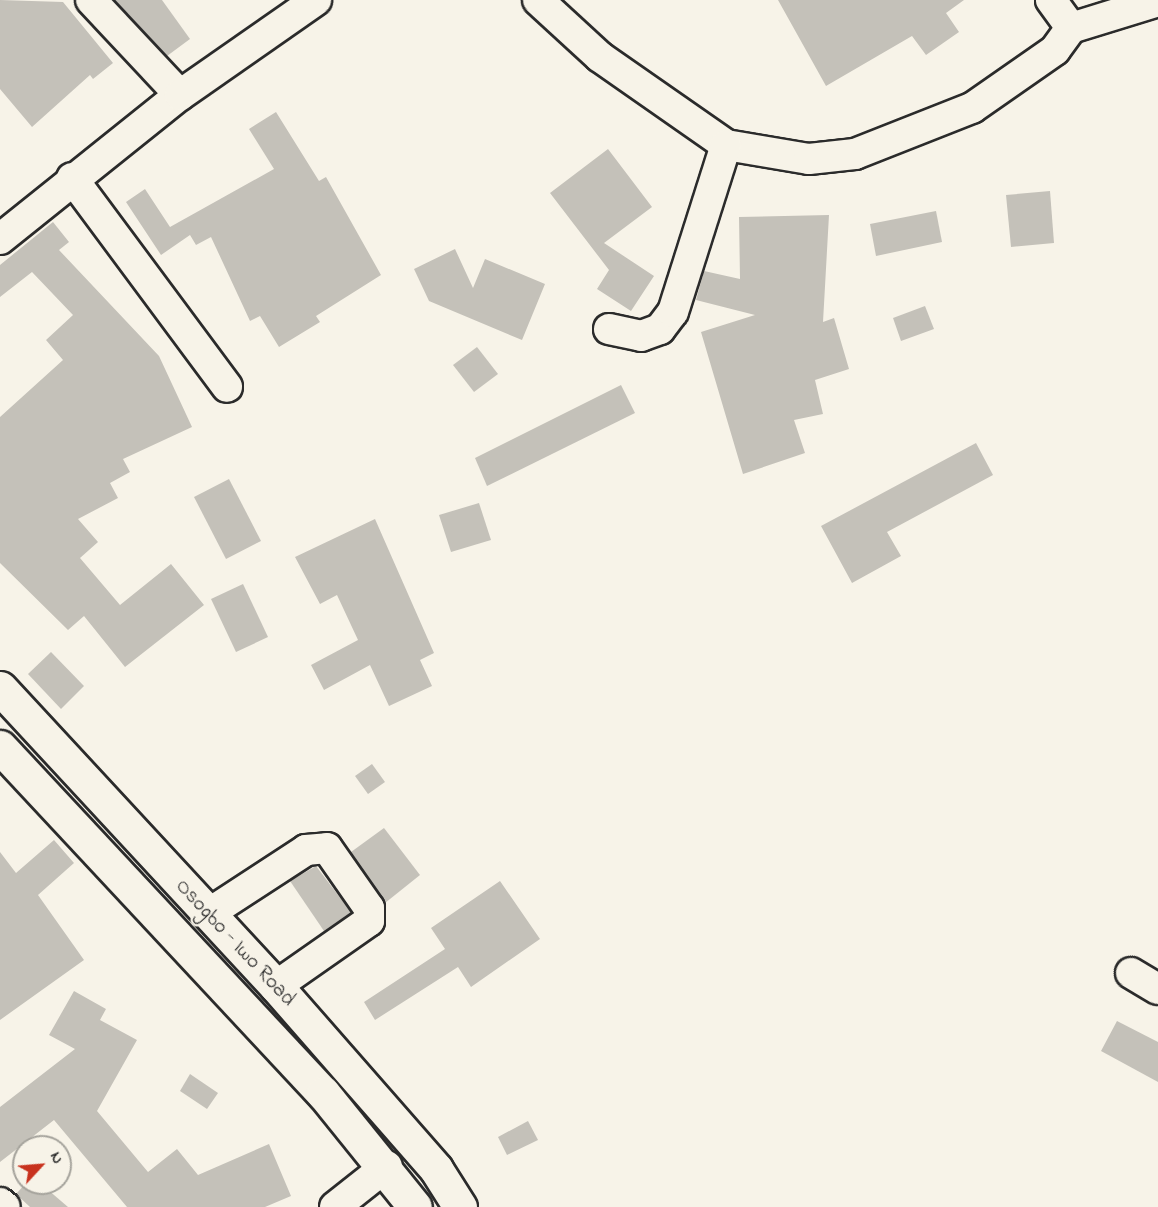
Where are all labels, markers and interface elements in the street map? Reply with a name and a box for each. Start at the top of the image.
street label: Osogbo - Iwo Road [170,874,300,1012]
north arrow [12,1135,72,1195]
text: N [43,1148,70,1168]

